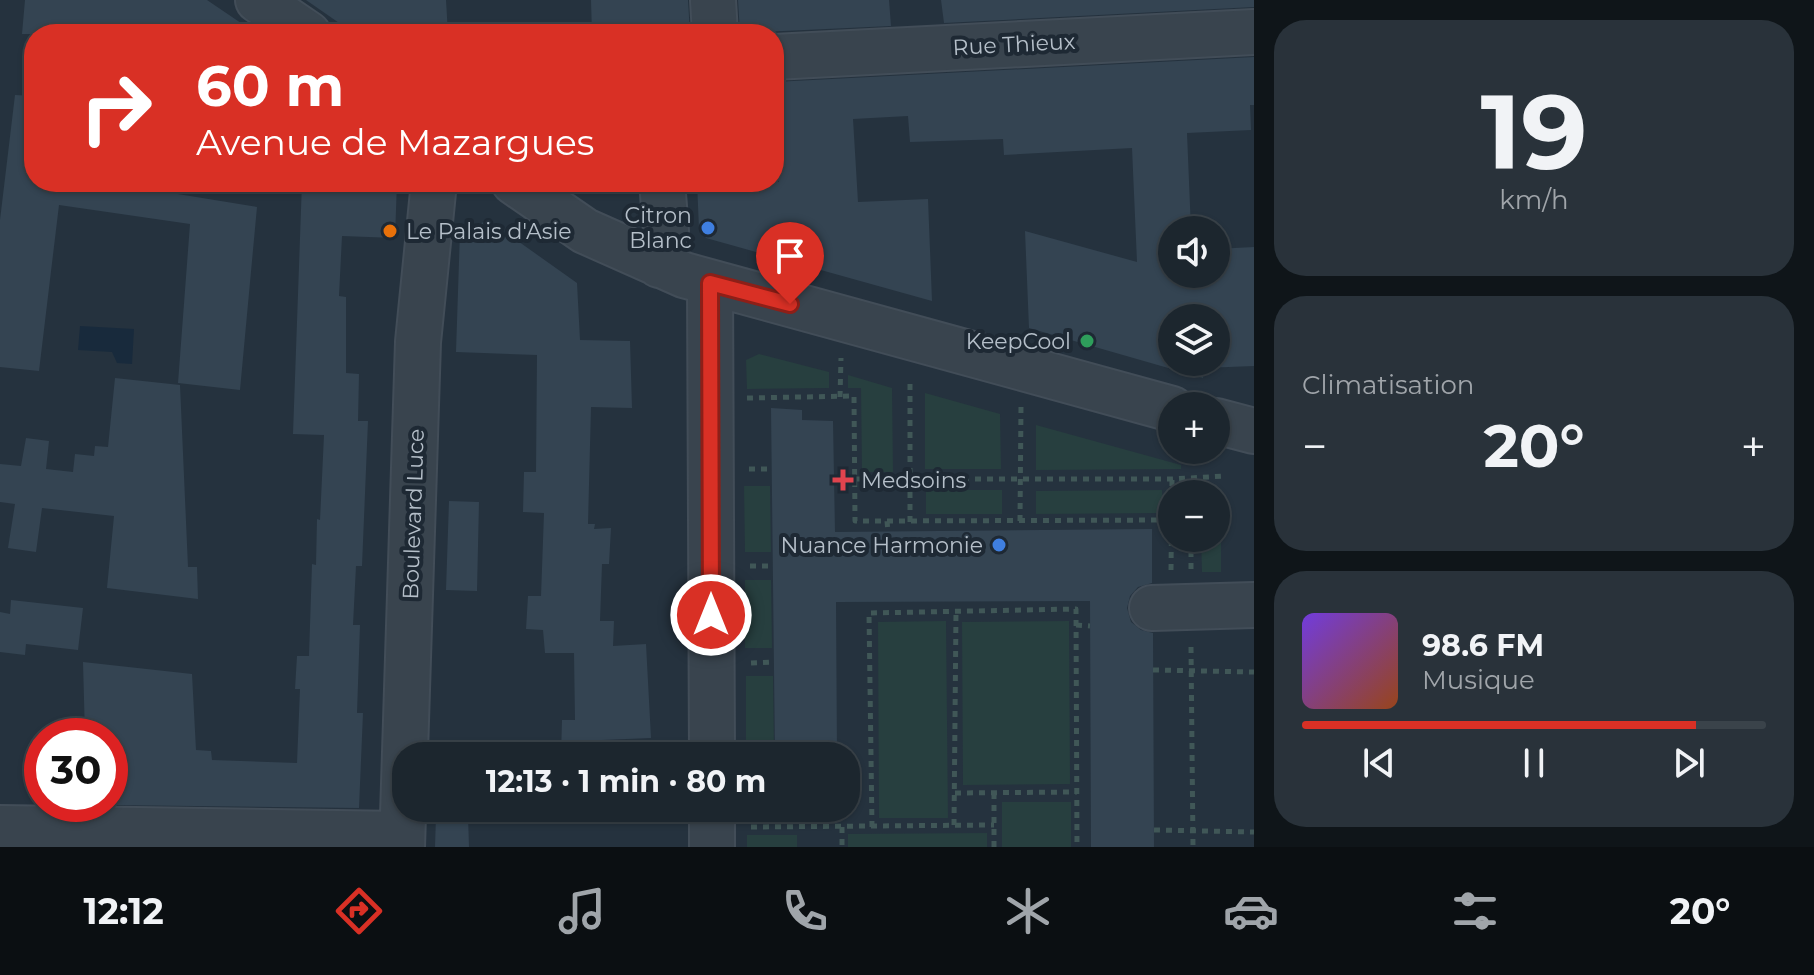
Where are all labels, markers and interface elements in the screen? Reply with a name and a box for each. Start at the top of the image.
street label: Rue Thieux [952,28,1076,61]
text: 60 m [196,52,344,120]
icon: right [64,56,168,160]
text: 19 [1480,68,1588,195]
text: Avenue de Mazargues [196,120,594,164]
text: km/h [1499,184,1569,216]
place label: Citron Blanc [625,202,692,254]
map controls [1158,216,1230,552]
button: sound [1158,216,1230,288]
place label: Le Palais d'Asie [406,218,572,245]
marker: Citron Blanc [699,219,717,237]
marker: Le Palais d'Asie [381,222,399,240]
pin [756,222,824,304]
icon: arrive [768,234,812,278]
button: layers [1158,304,1230,376]
place label: KeepCool [966,328,1071,355]
marker: KeepCool [1078,332,1096,350]
text: Climatisation [1302,369,1474,401]
button: + [1158,392,1230,464]
text: 20° [1483,409,1585,482]
text: − [1302,419,1327,473]
text: + [1741,419,1766,473]
street label: Boulevard Luce [397,428,430,600]
place label: Medsoins [861,467,967,494]
marker: Medsoins [832,469,854,491]
button: − [1158,480,1230,552]
place label: Nuance Harmonie [781,532,983,559]
marker: Nuance Harmonie [990,536,1008,554]
position arrow [669,573,753,657]
text: 98.6 FM [1422,627,1544,664]
text: Musique [1422,664,1535,696]
speed limit sign: 30 [24,718,128,822]
icon: previous [1357,741,1401,785]
icon: pause [1512,741,1556,785]
icon: next [1667,741,1711,785]
text: 12:13 · 1 min · 80 m [486,763,766,800]
icon: directions [331,883,387,939]
icon: music [554,883,610,939]
icon: phone [777,883,833,939]
icon: climate [1000,883,1056,939]
icon: car [1223,883,1279,939]
icon: filters [1447,883,1503,939]
text: 12:12 [84,889,164,933]
text: 20° [1670,889,1730,933]

